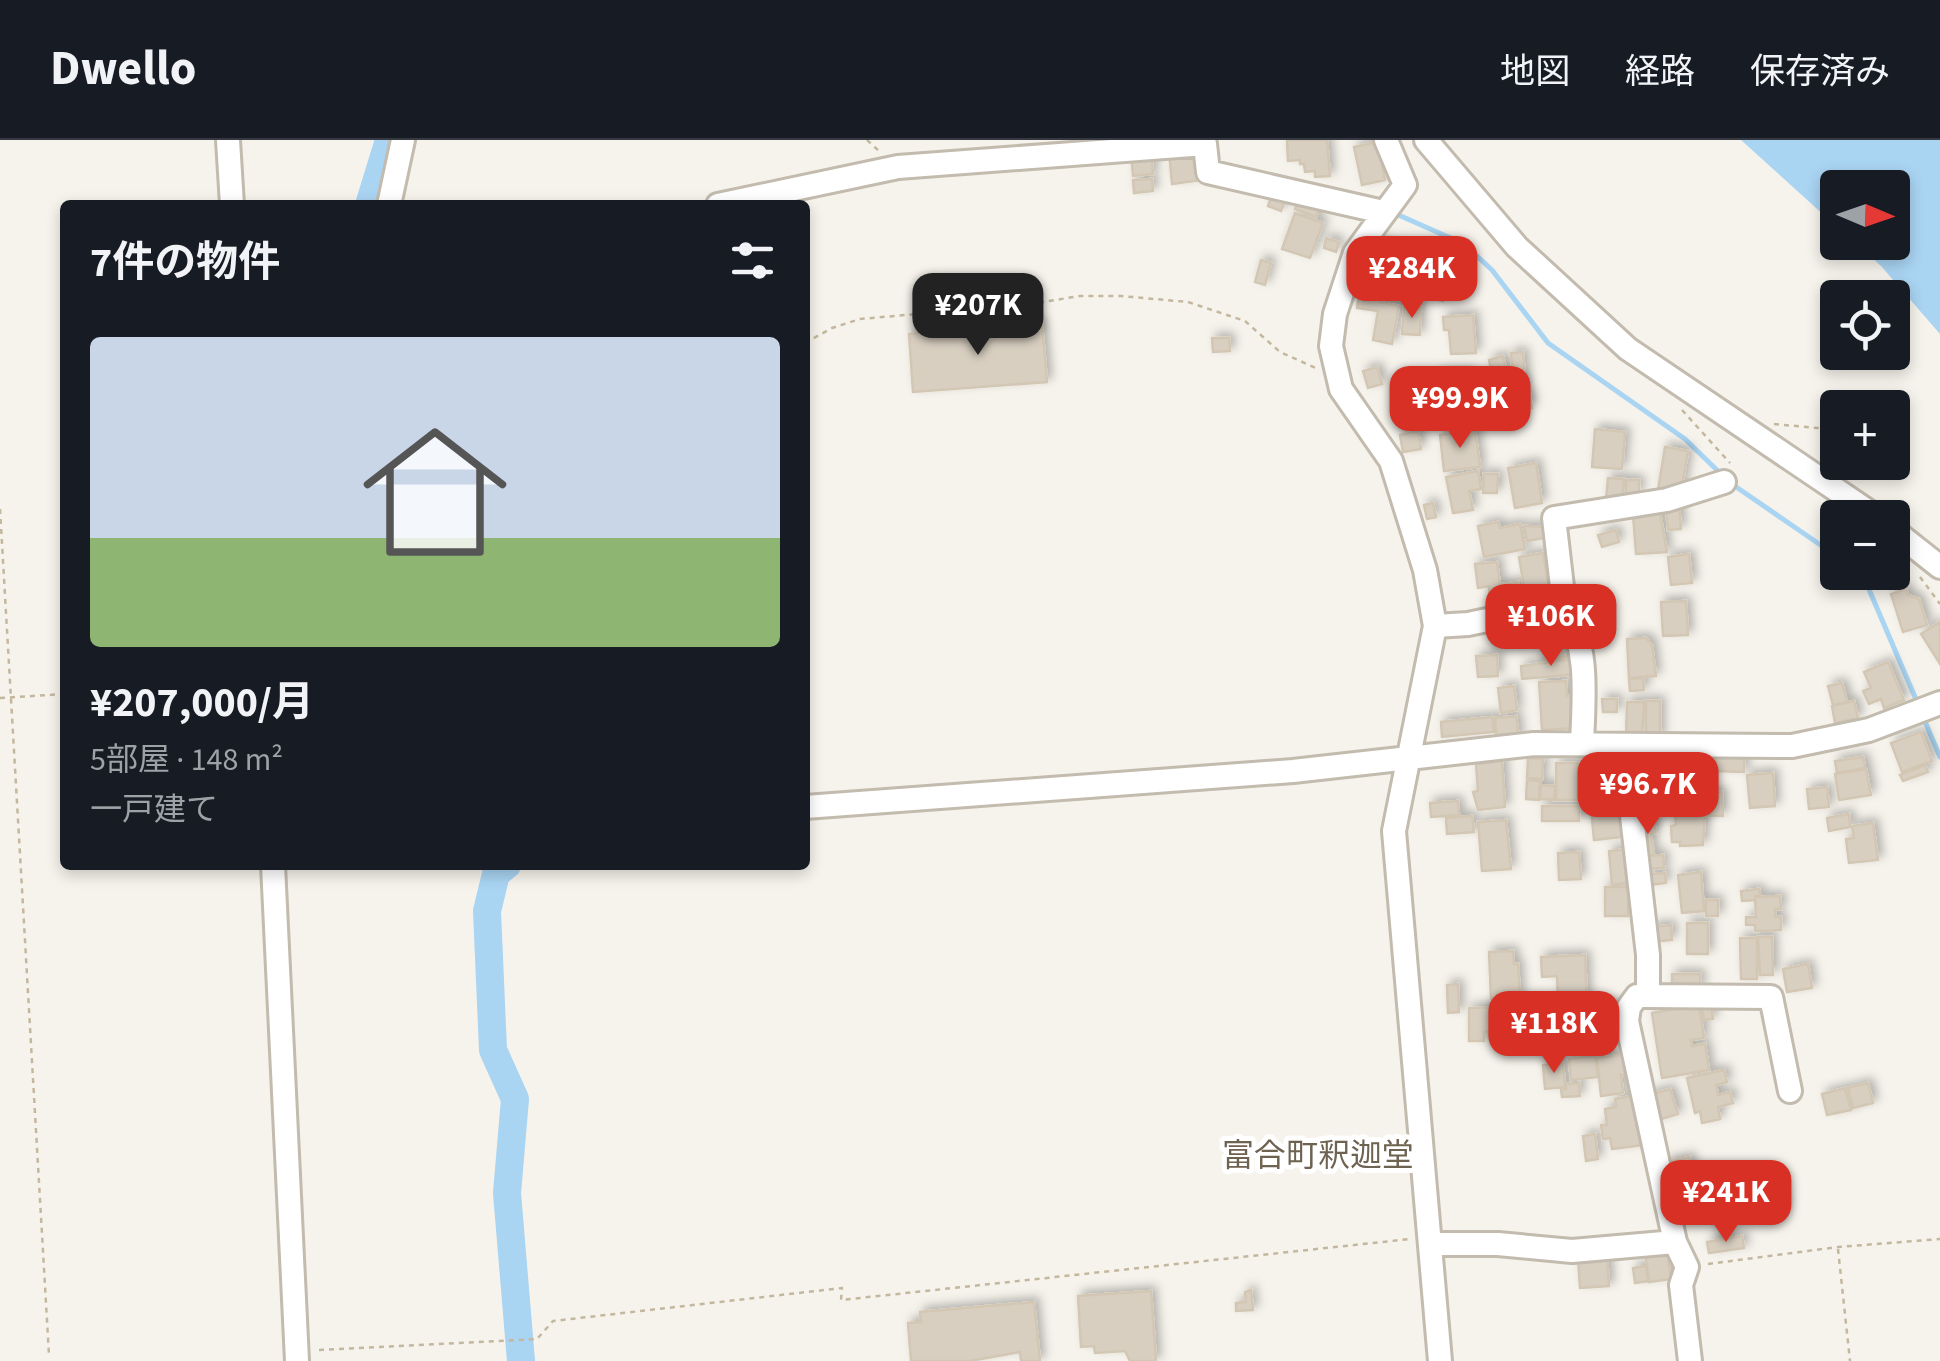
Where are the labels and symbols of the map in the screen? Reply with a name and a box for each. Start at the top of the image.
north arrow [1820,170,1910,260]
pin: ¥284K [1342,236,1482,321]
pin: ¥207K [908,273,1048,358]
pin: ¥99.9K [1379,366,1541,451]
pin: ¥106K [1481,584,1621,669]
pin: ¥96.7K [1567,752,1729,837]
pin: ¥118K [1484,991,1624,1076]
district label: 富合町釈迦堂 [1222,1133,1414,1179]
pin: ¥241K [1656,1160,1796,1245]

